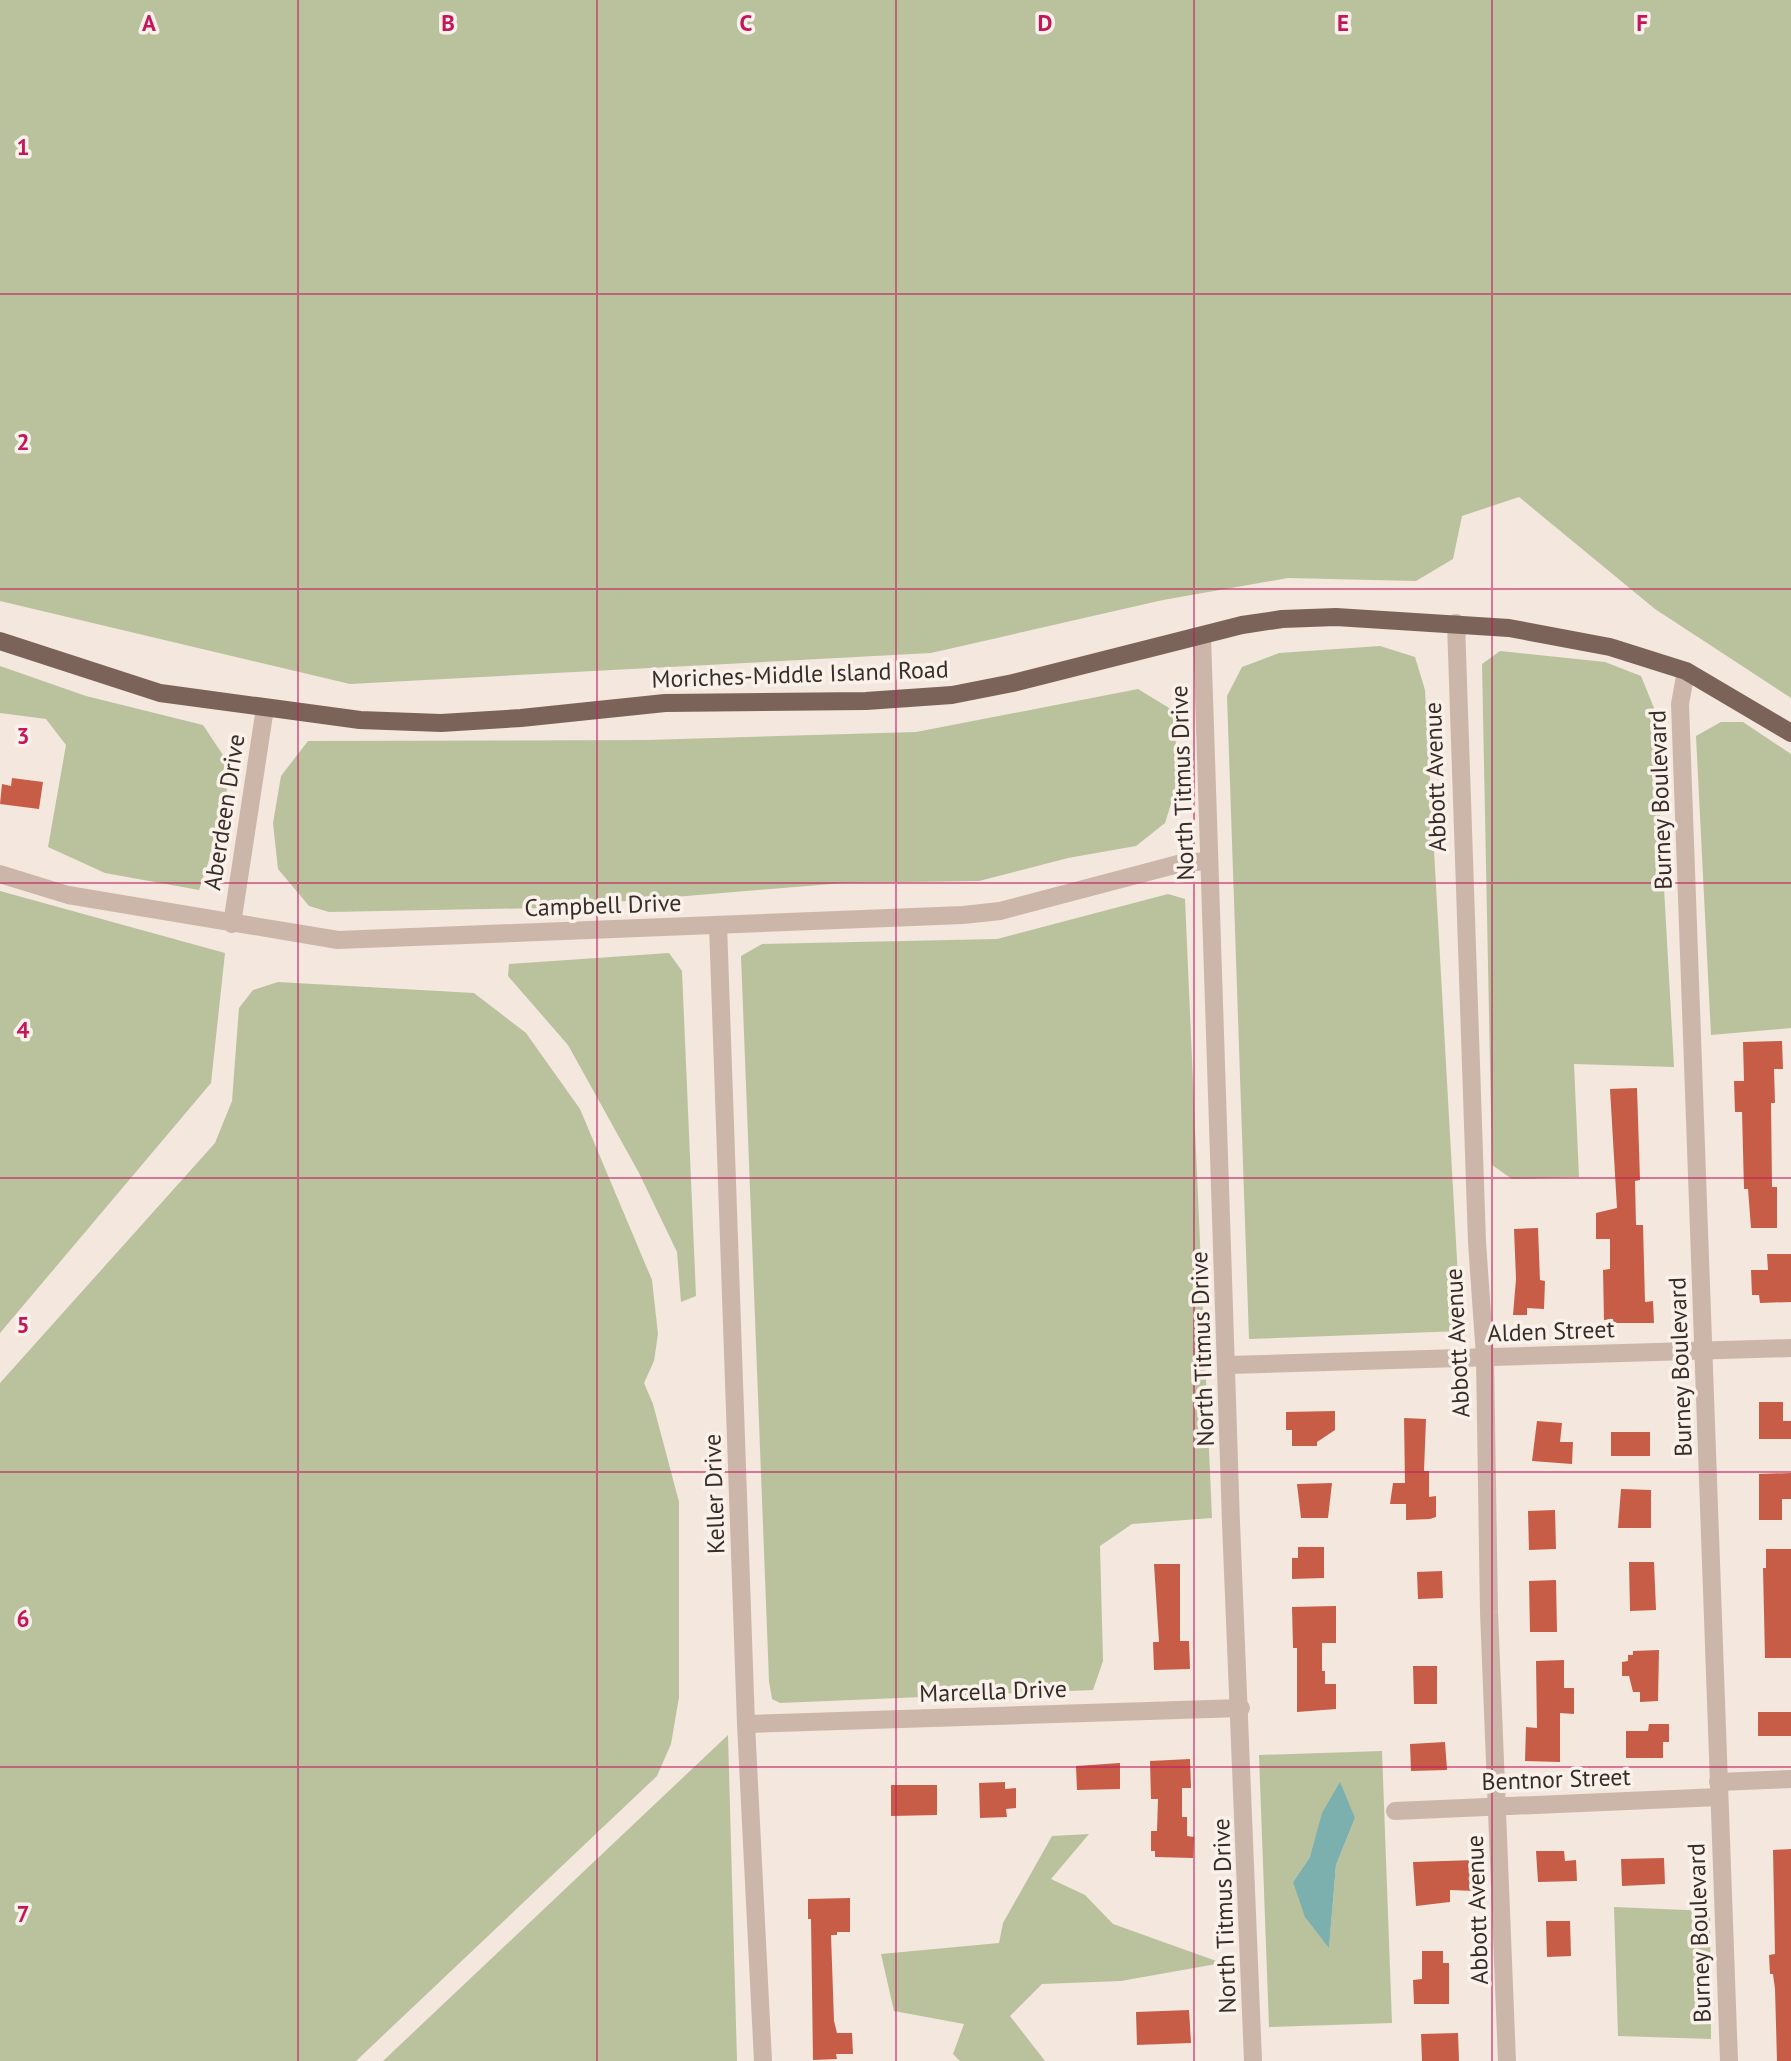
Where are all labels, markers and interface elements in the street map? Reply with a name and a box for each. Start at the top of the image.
text: A [142,8,156,37]
text: B [441,8,455,37]
text: C [740,8,753,37]
text: D [1038,8,1052,37]
text: E [1337,8,1349,37]
text: F [1636,8,1648,37]
text: 1 [16,132,30,161]
text: 2 [16,427,30,456]
street label: Moriches-Middle Island Road [651,653,949,695]
street label: North Titmus Drive [1163,685,1201,881]
street label: Abbott Avenue [1417,702,1453,852]
street label: Burney Boulevard [1641,710,1679,890]
text: 3 [16,721,30,750]
street label: Aberdeen Drive [196,732,252,892]
street label: Campbell Drive [524,887,682,923]
text: 4 [16,1015,30,1044]
street label: North Titmus Drive [1183,1251,1221,1447]
street label: Abbott Avenue [1438,1267,1476,1419]
street label: Burney Boulevard [1661,1277,1699,1457]
text: 5 [16,1310,30,1339]
street label: Alden Street [1487,1313,1615,1349]
street label: Keller Drive [696,1433,732,1555]
text: 6 [16,1604,30,1633]
street label: Marcella Drive [919,1673,1067,1709]
street label: Bentnor Street [1481,1761,1631,1797]
street label: North Titmus Drive [1205,1818,1243,2014]
street label: Abbott Avenue [1459,1835,1495,1985]
street label: Burney Boulevard [1680,1843,1718,2023]
text: 7 [16,1899,30,1928]

